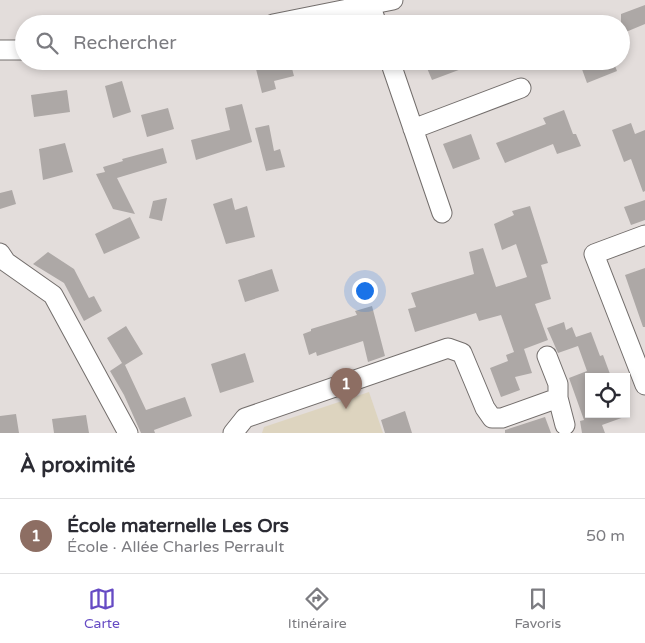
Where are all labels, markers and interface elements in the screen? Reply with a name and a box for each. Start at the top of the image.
search box [15,15,630,70]
icon: search [33,29,61,57]
text: Rechercher [73,32,176,54]
your location [352,278,378,304]
pin: 1 [330,368,362,409]
map controls [585,373,630,418]
button: locate [585,373,630,418]
text: À proximité [20,453,135,478]
text: École maternelle Les Ors [67,515,289,537]
text: 1 [31,526,41,546]
text: 50 m [586,526,625,546]
text: École · Allée Charles Perrault [67,537,284,557]
tab: Carte [84,585,120,632]
tab: Itinéraire [288,585,347,632]
tab: Favoris [515,585,561,632]

